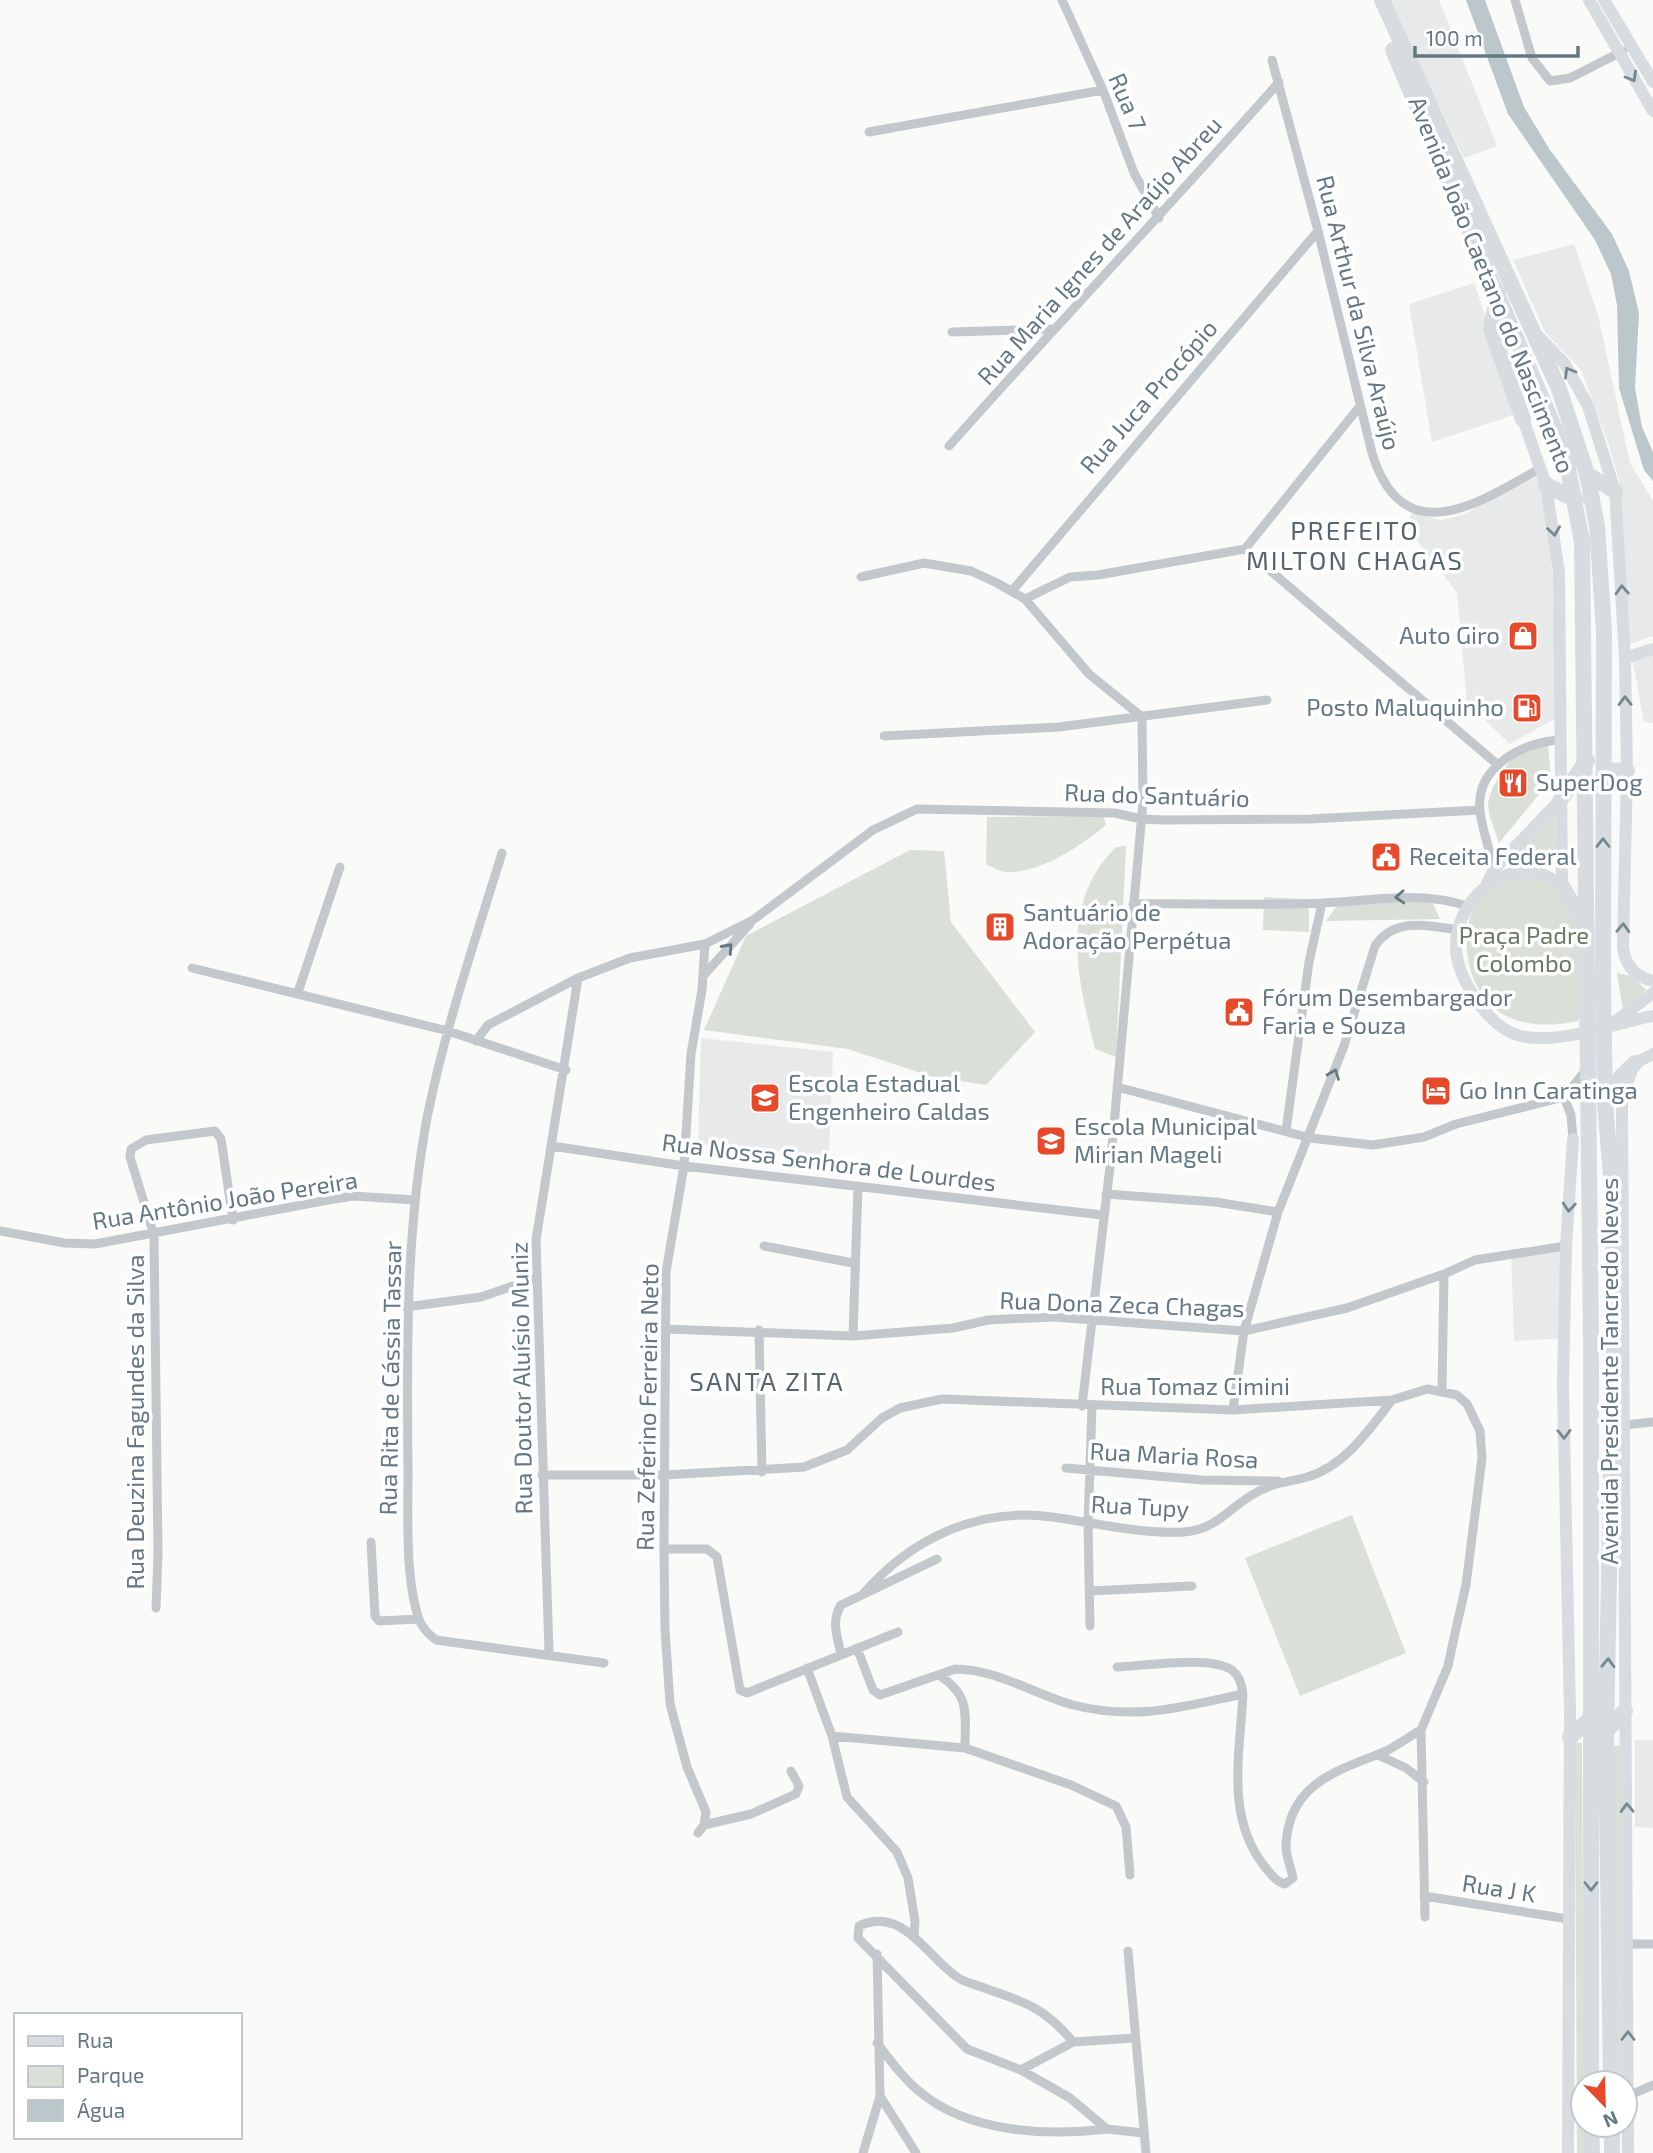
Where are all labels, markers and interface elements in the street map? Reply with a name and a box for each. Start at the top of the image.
scale bar [1415,14,1578,58]
text: 100 m [1426,25,1483,50]
street label: Rua 7 [1103,68,1153,134]
one-way arrow [1624,70,1637,83]
street label: Avenida João Caetano do Nascimento [1403,92,1581,477]
street label: Rua Maria Ignes de Araújo Abreu [971,110,1227,390]
street label: Rua Arthur da Silva Araújo [1311,172,1408,453]
street label: Rua Juca Procópio [1073,313,1223,479]
one-way arrow [1564,367,1577,380]
district label: PREFEITO MILTON CHAGAS [1246,514,1464,575]
one-way arrow [1546,526,1561,537]
one-way arrow [1615,585,1630,596]
shop icon: Auto Giro [1506,619,1540,653]
place label: Auto Giro [1399,620,1500,649]
fuel station icon: Posto Maluquinho [1510,691,1544,725]
place label: Posto Maluquinho [1306,692,1504,721]
one-way arrow [1617,695,1633,706]
restaurant icon: SuperDog [1496,766,1530,800]
place label: SuperDog [1536,767,1643,796]
street label: Rua do Santuário [1064,777,1250,812]
one-way arrow [1595,838,1611,848]
public building icon: Receita Federal [1369,840,1403,874]
place label: Receita Federal [1409,841,1577,870]
one-way arrow [1395,889,1406,904]
place label: Santuário de Adoração Perpétua [1023,897,1231,955]
building icon: Santuário de Adoração Perpétua [983,910,1017,944]
park label: Praça Padre Colombo [1459,920,1589,977]
one-way arrow [1615,923,1631,933]
one-way arrow [720,943,733,956]
place label: Fórum Desembargador Faria e Souza [1262,982,1513,1039]
public building icon: Fórum Desembargador Faria e Souza [1222,995,1256,1029]
place label: Escola Estadual Engenheiro Caldas [788,1068,990,1125]
one-way arrow [1326,1068,1340,1080]
hotel icon: Go Inn Caratinga [1419,1074,1453,1108]
place label: Go Inn Caratinga [1459,1075,1638,1104]
school or university icon: Escola Estadual Engenheiro Caldas [748,1081,782,1115]
place label: Escola Municipal Mirian Mageli [1074,1111,1257,1168]
school or university icon: Escola Municipal Mirian Mageli [1034,1124,1068,1158]
street label: Rua Nossa Senhora de Lourdes [660,1127,998,1196]
street label: Rua Antônio João Pereira [90,1164,360,1235]
street label: Avenida Presidente Tancredo Neves [1594,1178,1623,1564]
one-way arrow [1562,1202,1577,1213]
street label: Rua Rita de Cássia Tassar [373,1240,406,1516]
street label: Rua Doutor Aluísio Muniz [504,1241,537,1515]
street label: Rua Deuzina Fagundes da Silva [120,1254,149,1590]
street label: Rua Zeferino Ferreira Neto [629,1263,664,1551]
street label: Rua Dona Zeca Chagas [999,1285,1245,1322]
district label: SANTA ZITA [689,1365,845,1396]
street label: Rua Tomaz Cimini [1100,1371,1290,1400]
one-way arrow [1556,1430,1572,1440]
street label: Rua Maria Rosa [1089,1436,1259,1473]
street label: Rua Tupy [1090,1488,1190,1523]
one-way arrow [1600,1657,1615,1668]
one-way arrow [1620,1803,1635,1814]
street label: Rua J K [1460,1867,1538,1908]
one-way arrow [1583,1881,1599,1891]
legend [14,2013,242,2139]
text: Rua [77,2027,113,2052]
one-way arrow [1620,2030,1636,2041]
text: Parque [77,2062,144,2087]
north arrow [1569,2069,1639,2139]
text: Água [77,2097,125,2122]
text: N [1600,2107,1622,2133]

